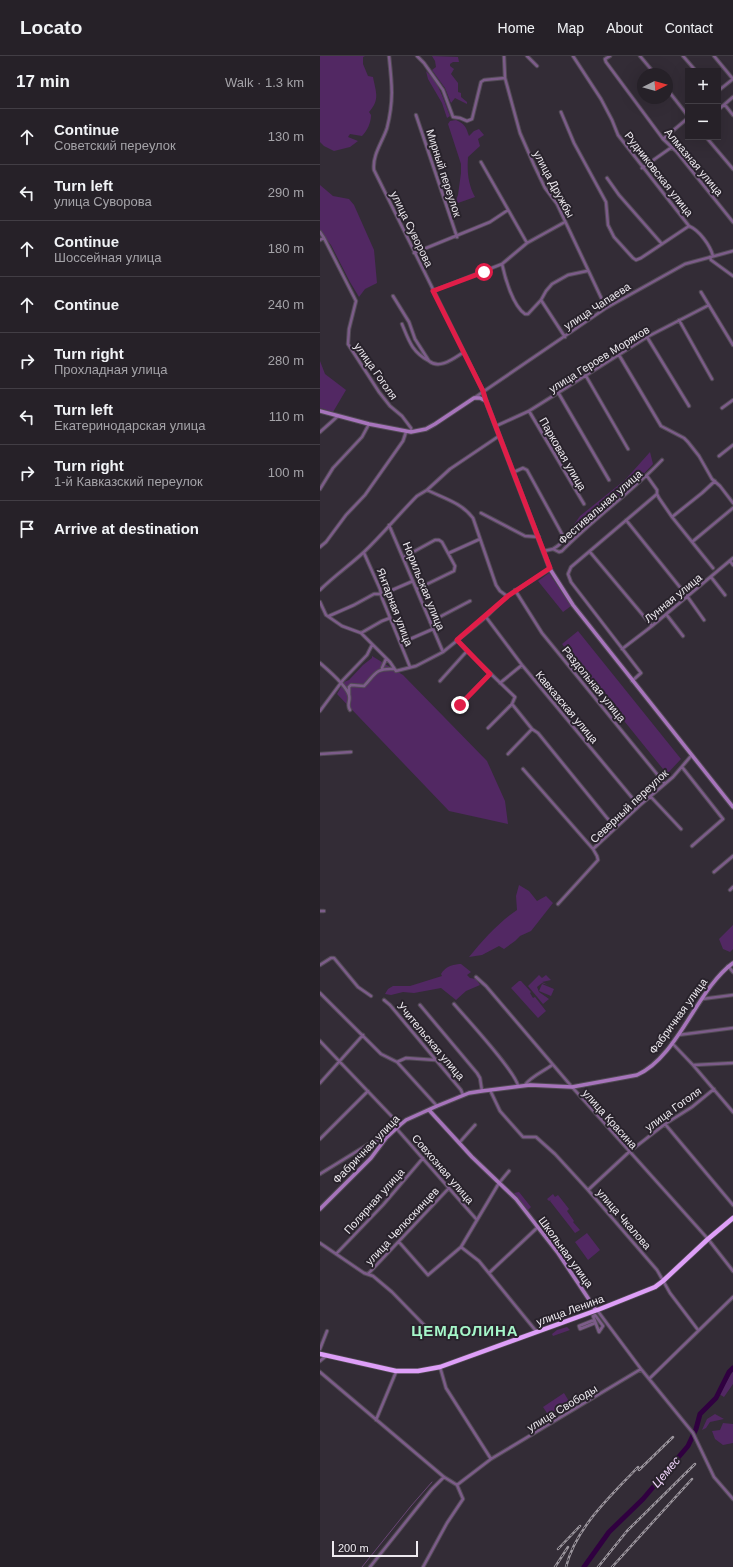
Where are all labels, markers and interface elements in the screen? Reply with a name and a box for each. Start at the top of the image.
text: Locato [20,17,82,38]
text: Home [498,20,535,36]
text: Map [557,20,584,36]
text: About [606,20,643,36]
text: Contact [665,20,713,36]
north arrow [637,68,673,104]
map controls [685,68,721,140]
button: + [685,68,721,104]
text: 17 min [16,72,70,91]
text: Walk · 1.3 km [225,75,304,90]
button: − [685,104,721,140]
text: Continue [54,121,119,138]
icon: ahead [16,126,38,148]
street label: Алмазная улица [662,126,726,199]
street label: Мирный переулок [424,128,464,219]
text: 130 m [268,129,304,144]
street label: Рудниковская улица [622,129,696,219]
text: Советский переулок [54,138,176,153]
street label: улица Дружбы [531,148,577,220]
text: Turn left [54,177,113,194]
icon: left [16,182,38,204]
text: 290 m [268,185,304,200]
street label: улица Суворова [388,189,436,270]
text: улица Суворова [54,194,152,209]
text: Continue [54,233,119,250]
icon: ahead [16,238,38,260]
text: 180 m [268,241,304,256]
text: Шоссейная улица [54,250,161,265]
route start [475,263,493,281]
street label: улица Чапаева [562,280,633,332]
icon: ahead [16,294,38,316]
text: Continue [54,296,119,313]
text: 240 m [268,297,304,312]
street label: улица Героев Моряков [547,323,652,395]
street label: улица Гоголя [352,340,400,402]
text: Turn right [54,345,124,362]
icon: right [16,350,38,372]
text: 280 m [268,353,304,368]
text: Прохладная улица [54,362,167,377]
text: Turn left [54,401,113,418]
icon: left [16,406,38,428]
text: 110 m [269,409,304,424]
street label: Парковая улица [537,415,589,493]
text: Екатеринодарская улица [54,418,205,433]
text: Turn right [54,457,124,474]
icon: right [16,462,38,484]
text: 100 m [268,465,304,480]
street label: Фестивальная улица [556,467,645,546]
text: 1-й Кавказский переулок [54,474,203,489]
icon: arrive [16,518,38,540]
text: Arrive at destination [54,520,199,537]
street label: Норильская улица [401,540,448,633]
street label: Янтарная улица [375,566,416,649]
street label: Лунная улица [642,571,705,625]
street label: Раздольная улица [560,644,629,725]
street label: Кавказская улица [533,669,601,746]
route end [451,696,469,714]
street label: Северный переулок [588,767,671,845]
street label: Фабричная улица [647,975,710,1056]
street label: Учительская улица [395,1000,468,1083]
street label: улица Гоголя [643,1085,704,1133]
street label: улица Красина [580,1087,640,1152]
street label: Фабричная улица [330,1112,402,1186]
street label: Совхозная улица [410,1132,477,1207]
street label: Полярная улица [342,1165,407,1236]
street label: улица Челюскинцев [363,1185,441,1267]
street label: улица Чкалова [594,1186,654,1252]
street label: Школьная улица [536,1214,596,1290]
street label: улица Ленина [535,1292,606,1328]
district label: ЦЕМДОЛИНА [411,1322,519,1339]
street label: улица Свободы [525,1382,599,1434]
water label: Цемес [649,1454,683,1490]
scale bar [332,1539,418,1558]
text: 200 m [338,1542,369,1554]

